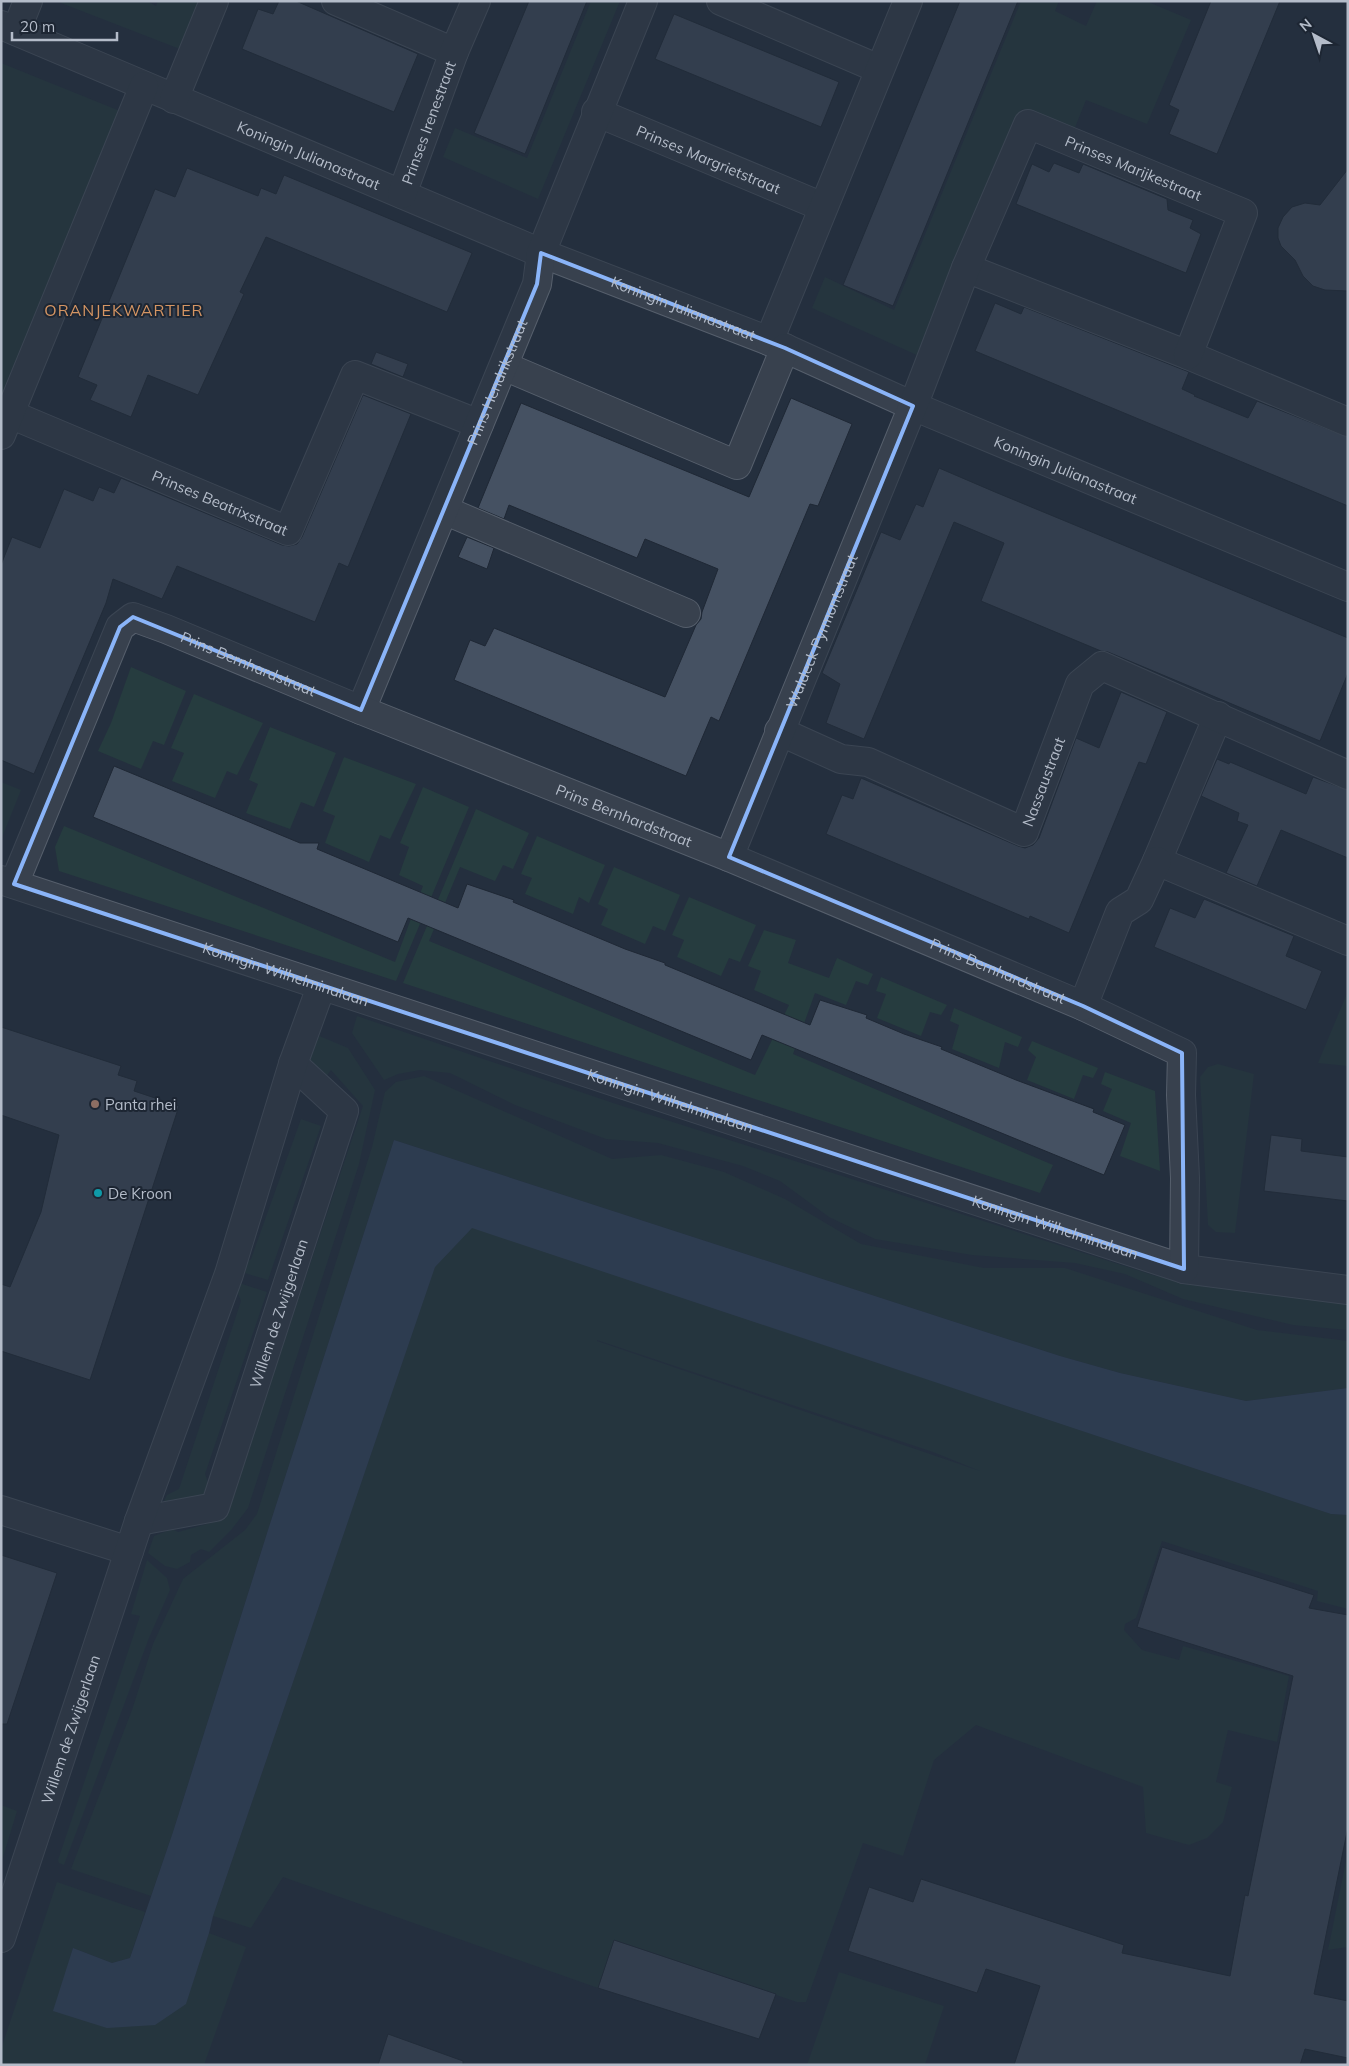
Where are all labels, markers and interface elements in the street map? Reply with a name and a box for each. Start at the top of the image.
scale bar [12,10,118,42]
north arrow [1289,10,1339,60]
text: N [1296,15,1315,35]
text: 20 m [20,17,55,36]
street label: Prinses Irenestraat [397,58,459,187]
street label: Koningin Julianastraat [234,116,383,193]
street label: Prinses Margrietstraat [634,121,783,198]
street label: Prinses Marijkestraat [1063,131,1205,204]
street label: Koningin Julianastraat [609,272,759,345]
district label: ORANJEKWARTIER [44,300,204,320]
street label: Prins Hendrikstraat [462,316,531,448]
street label: Koningin Julianastraat [991,431,1140,508]
street label: Prinses Beatrixstraat [149,465,291,539]
street label: Waldeck Pyrmontstraat [781,551,861,711]
street label: Prins Bernhardstraat [178,627,319,700]
street label: Nassaustraat [1018,734,1069,829]
street label: Prins Bernhardstraat [553,779,695,851]
street label: Prins Bernhardstraat [928,933,1069,1007]
street label: Koningin Wilhelminalaan [200,938,372,1010]
street label: Koningin Wilhelminalaan [585,1064,756,1136]
place label: Panta rhei [105,1095,176,1114]
marker: Panta rhei [89,1098,101,1110]
place label: De Kroon [108,1184,172,1203]
marker: De Kroon [92,1187,104,1199]
street label: Koningin Wilhelminalaan [970,1191,1141,1263]
street label: Willem de Zwijgerlaan [245,1236,311,1390]
street label: Willem de Zwijgerlaan [37,1652,104,1806]

